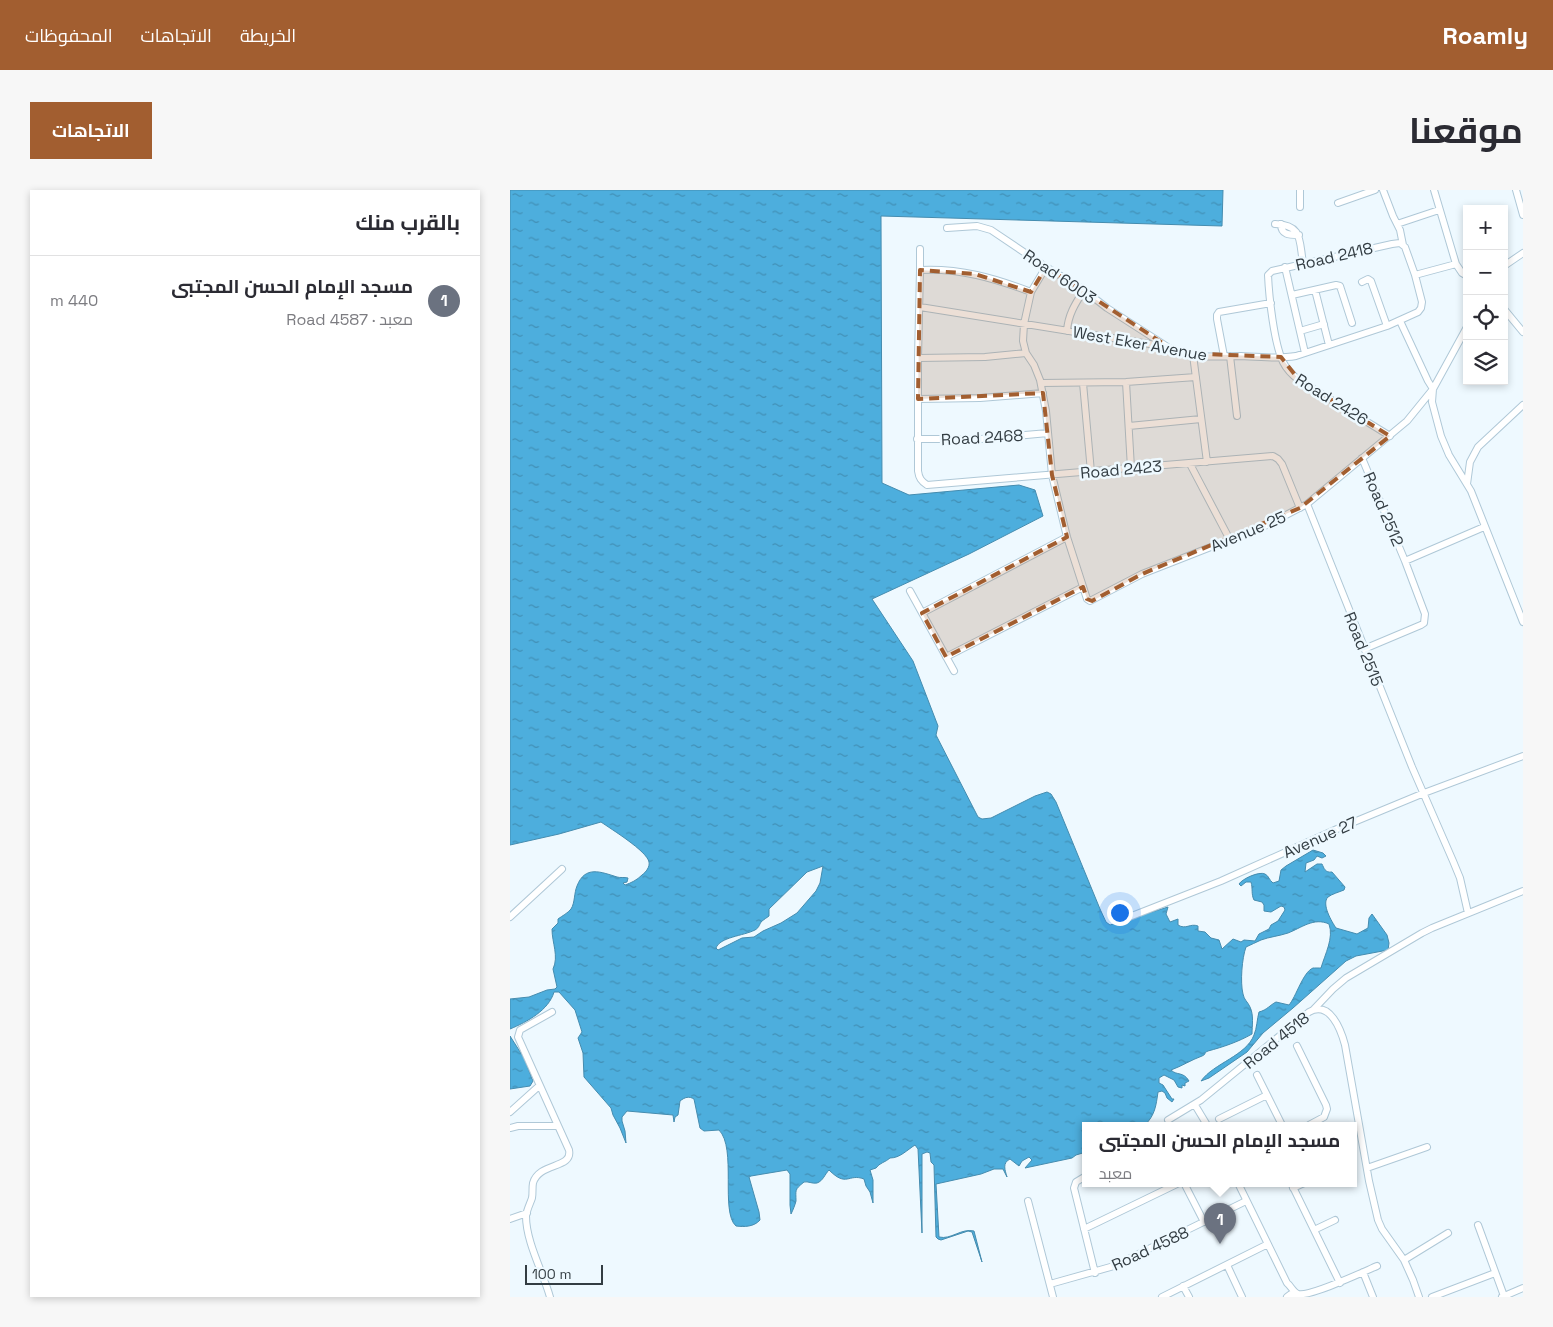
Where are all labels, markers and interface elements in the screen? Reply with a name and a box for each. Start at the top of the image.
text: Roamly [1443,20,1528,51]
text: المحفوظات [25,24,113,47]
text: الاتجاهات [141,24,212,47]
text: الخريطة [240,24,296,47]
button: الاتجاهات [30,102,152,159]
text: موقعنا [1409,109,1523,153]
map controls [1463,205,1508,385]
button: + [1463,205,1508,250]
text: بالقرب منك [356,209,460,236]
street label: Road 2418 [1293,237,1375,276]
street label: Road 6003 [1019,244,1100,308]
button: − [1463,250,1508,295]
text: مسجد الإمام الحسن المجتبى [171,274,413,299]
text: 440 m [50,290,98,311]
text: 1 [440,290,448,311]
button: locate [1463,295,1508,340]
text: معبد · Road 4587 [286,309,413,330]
street label: West Eker Avenue [1071,321,1209,366]
button: layers [1463,340,1508,385]
street label: Road 2426 [1291,369,1372,430]
street label: Road 2468 [940,425,1024,450]
street label: Road 2423 [1079,455,1163,484]
street label: Road 2512 [1358,469,1409,550]
street label: Avenue 25 [1207,506,1289,557]
street label: Road 2515 [1339,609,1388,690]
street label: Avenue 27 [1280,812,1361,863]
your location [1107,900,1133,926]
street label: Road 4518 [1239,1007,1314,1074]
popup [1082,1122,1357,1187]
text: مسجد الإمام الحسن المجتبى [1099,1128,1340,1153]
text: معبد [1099,1163,1132,1184]
pin: 1 [1204,1203,1236,1244]
street label: Road 4588 [1108,1221,1192,1275]
scale bar [525,1262,602,1285]
text: 100 m [532,1265,571,1283]

